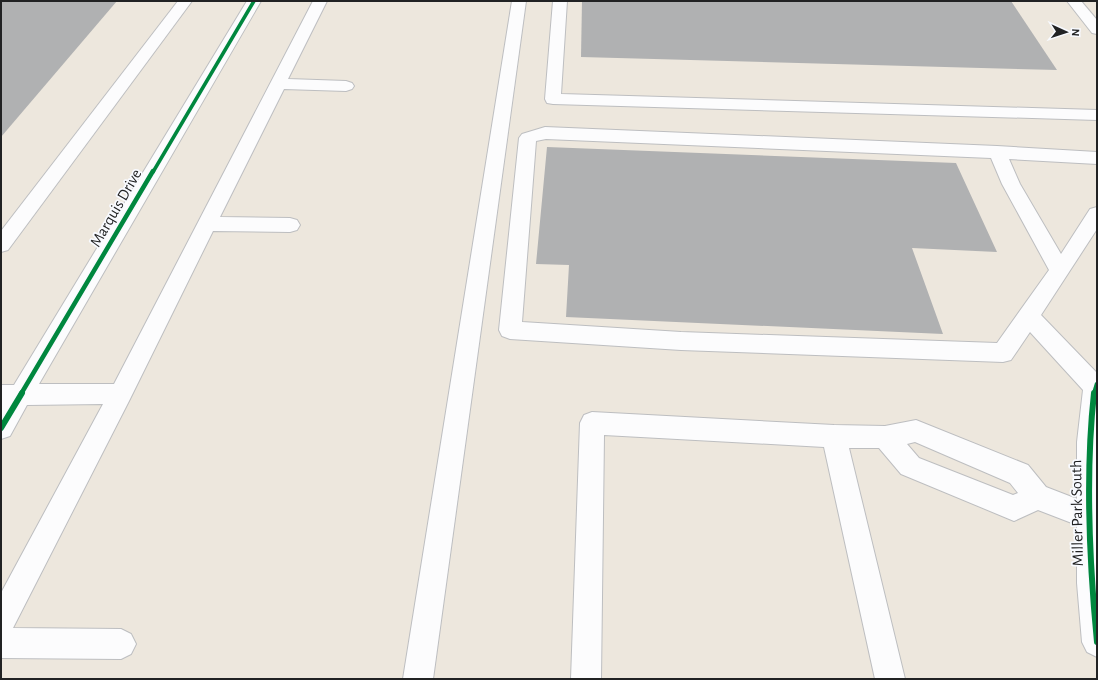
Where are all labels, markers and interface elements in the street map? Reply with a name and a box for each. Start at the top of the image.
north arrow [1046,12,1086,52]
text: N [1070,28,1081,37]
street label: Marquis Drive [87,166,145,250]
street label: Miller Park South [1068,460,1086,566]

